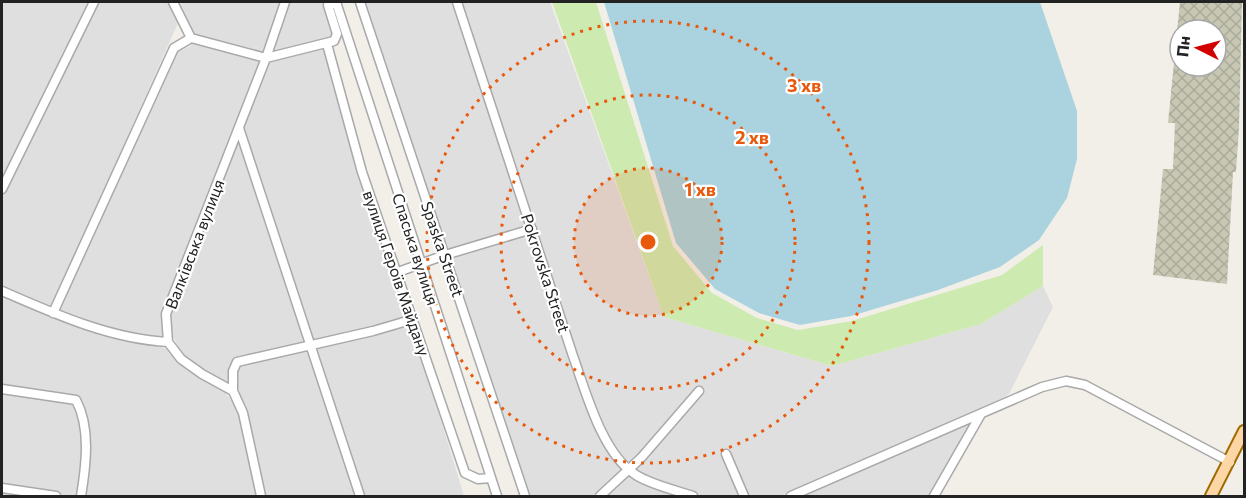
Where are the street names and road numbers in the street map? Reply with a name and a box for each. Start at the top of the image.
street label: Валківська вулиця [161,176,227,312]
street label: вулиця Героїв Майдану [360,188,434,358]
street label: Спаська вулиця [389,191,443,307]
street label: Spaska Street [418,199,468,300]
street label: Pokrovska Street [518,211,574,335]

